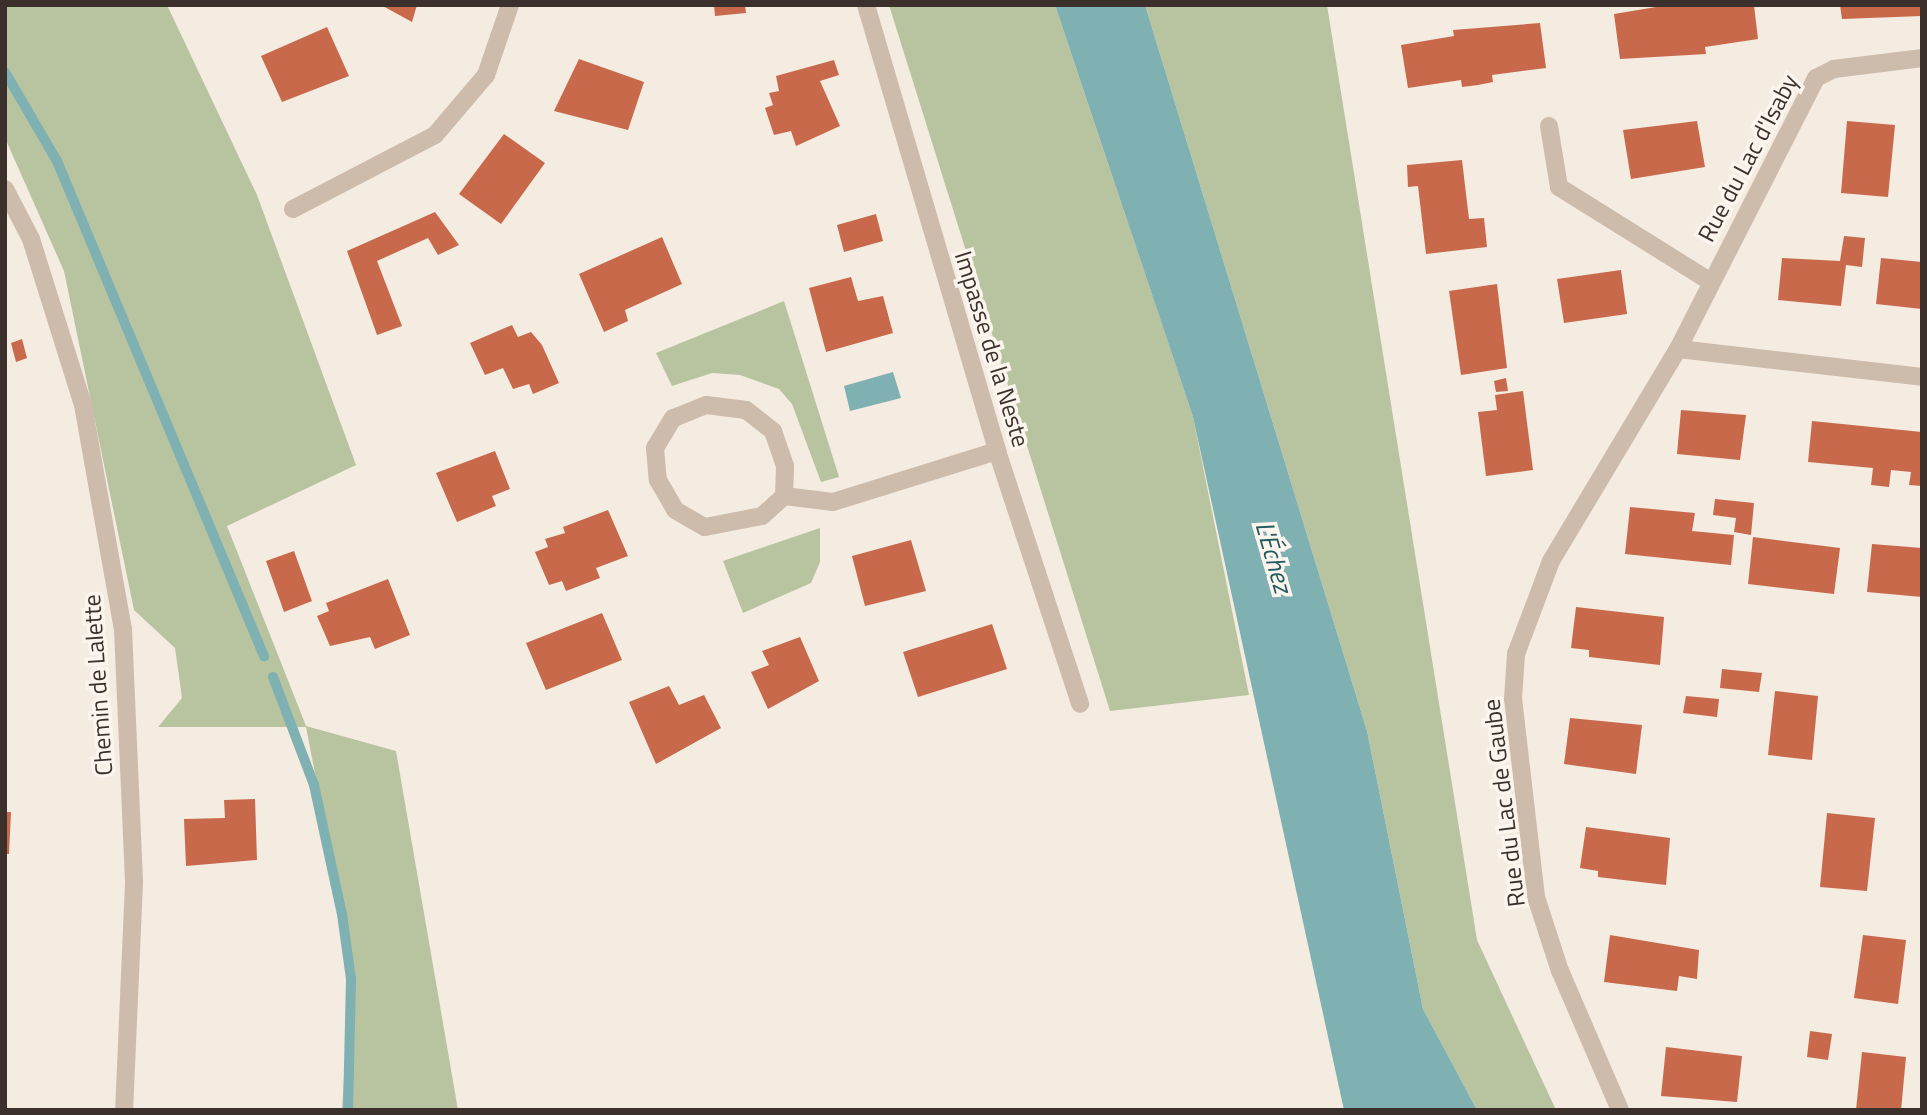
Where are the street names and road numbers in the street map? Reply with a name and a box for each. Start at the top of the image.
street label: Rue du Lac d'Isaby [1692,69,1804,247]
street label: Impasse de la Neste [949,248,1035,450]
street label: Chemin de Lalette [77,593,119,777]
street label: Rue du Lac de Gaube [1477,697,1531,909]

